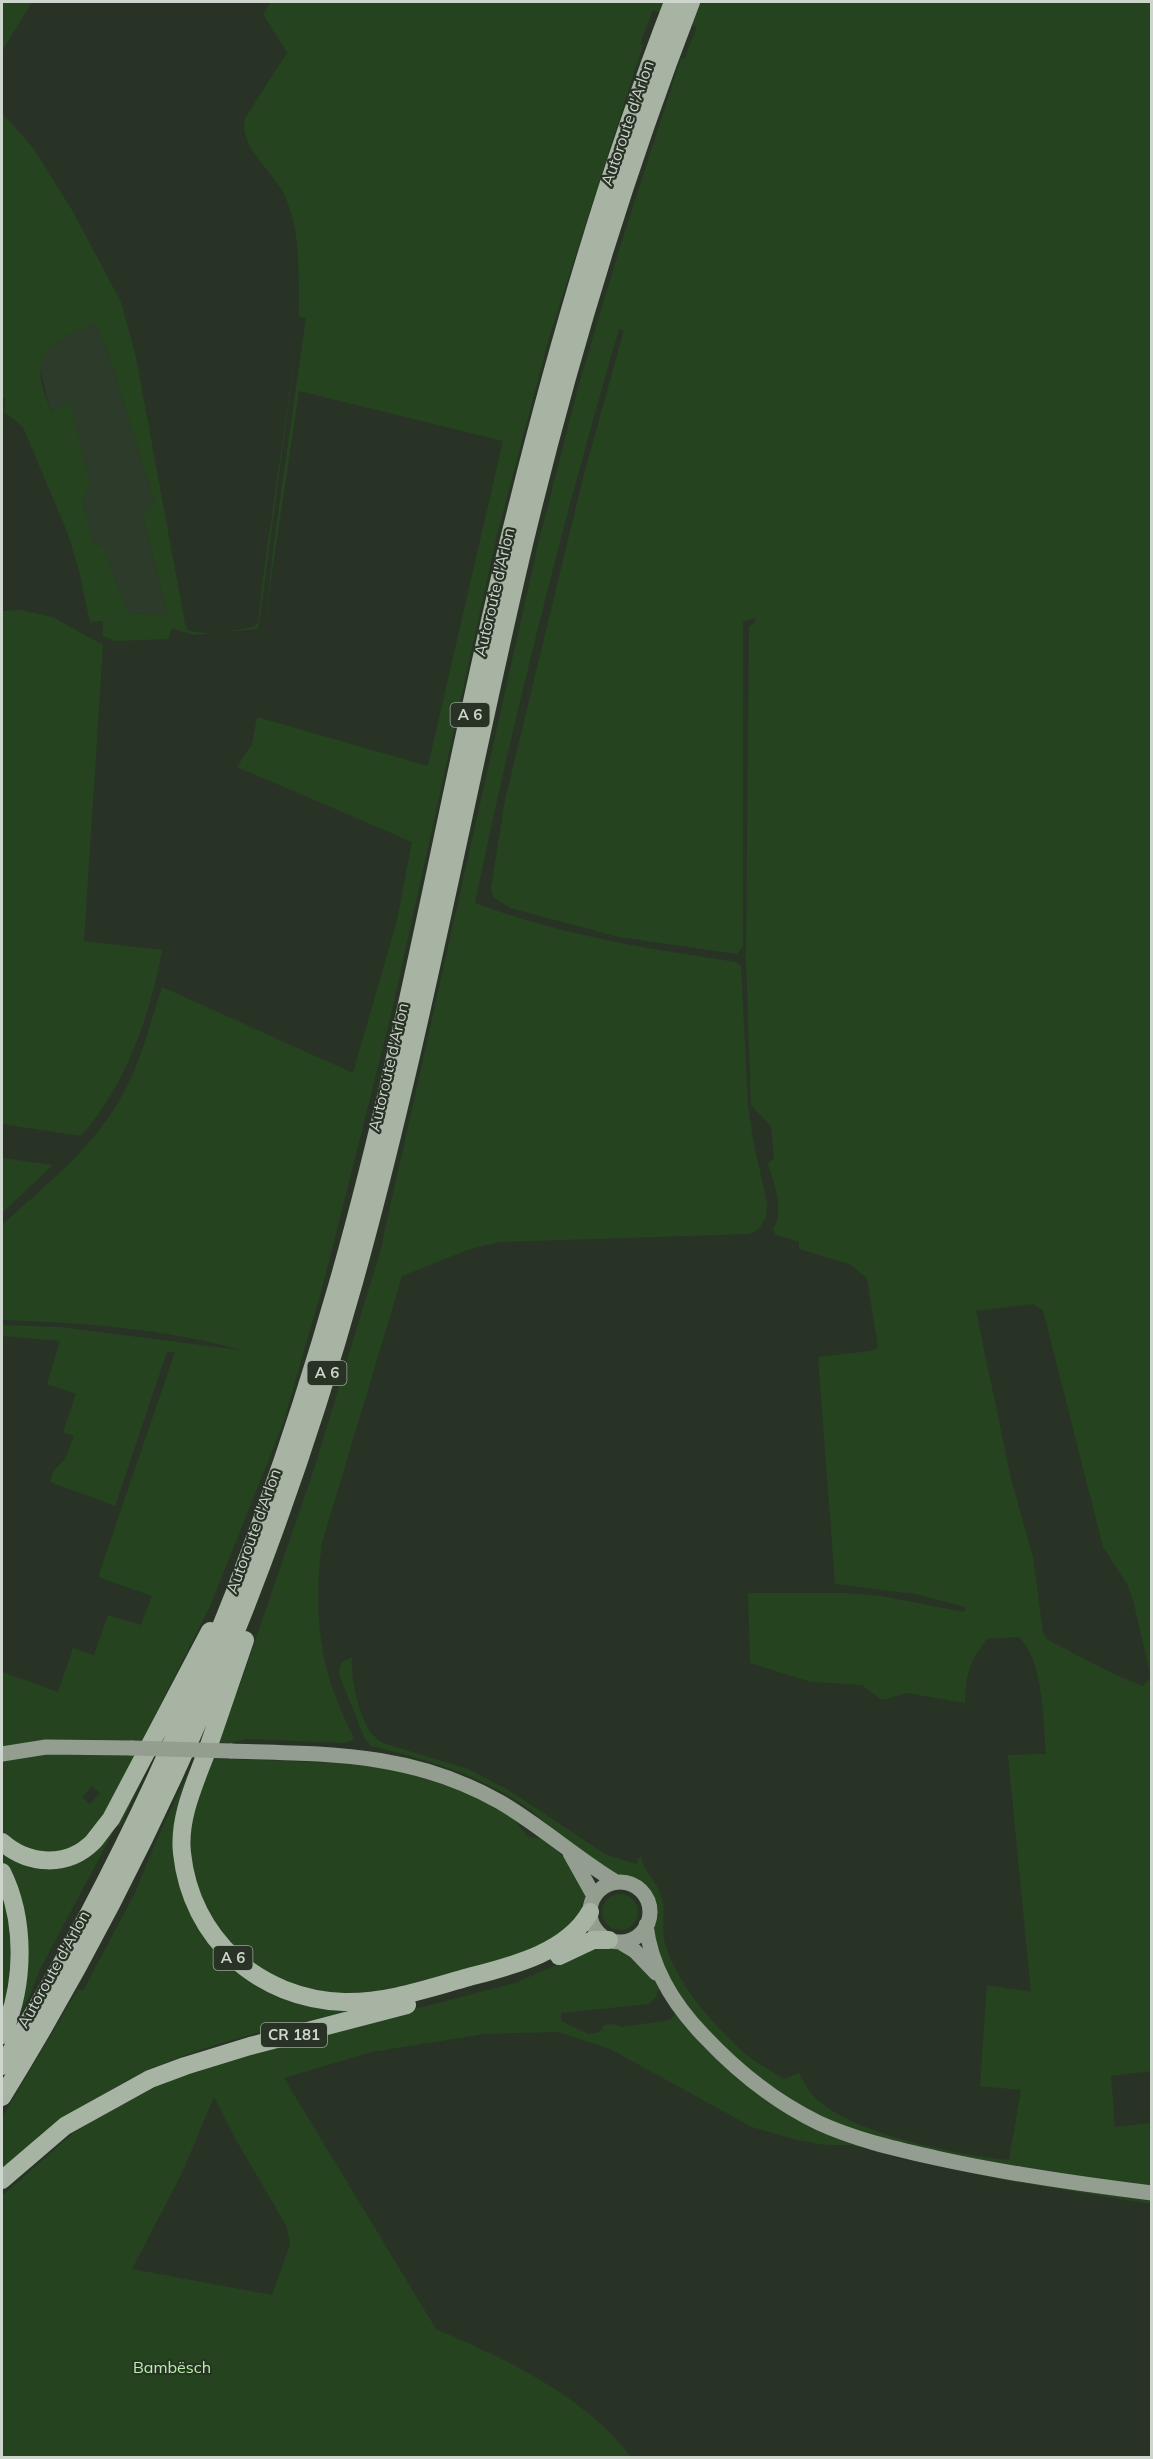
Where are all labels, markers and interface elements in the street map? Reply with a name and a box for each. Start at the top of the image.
street label: Autoroute d'Arlon [596,58,658,188]
street label: Autoroute d'Arlon [470,526,518,658]
road number: A 6 [450,703,490,727]
street label: Autoroute d'Arlon [364,1001,412,1133]
road number: A 6 [308,1361,346,1385]
street label: Autoroute d'Arlon [221,1466,285,1596]
street label: Autoroute d'Arlon [12,1907,94,2031]
road number: A 6 [214,1946,252,1970]
road number: CR 181 [261,2023,327,2047]
park label: Bambësch [133,2357,211,2377]

